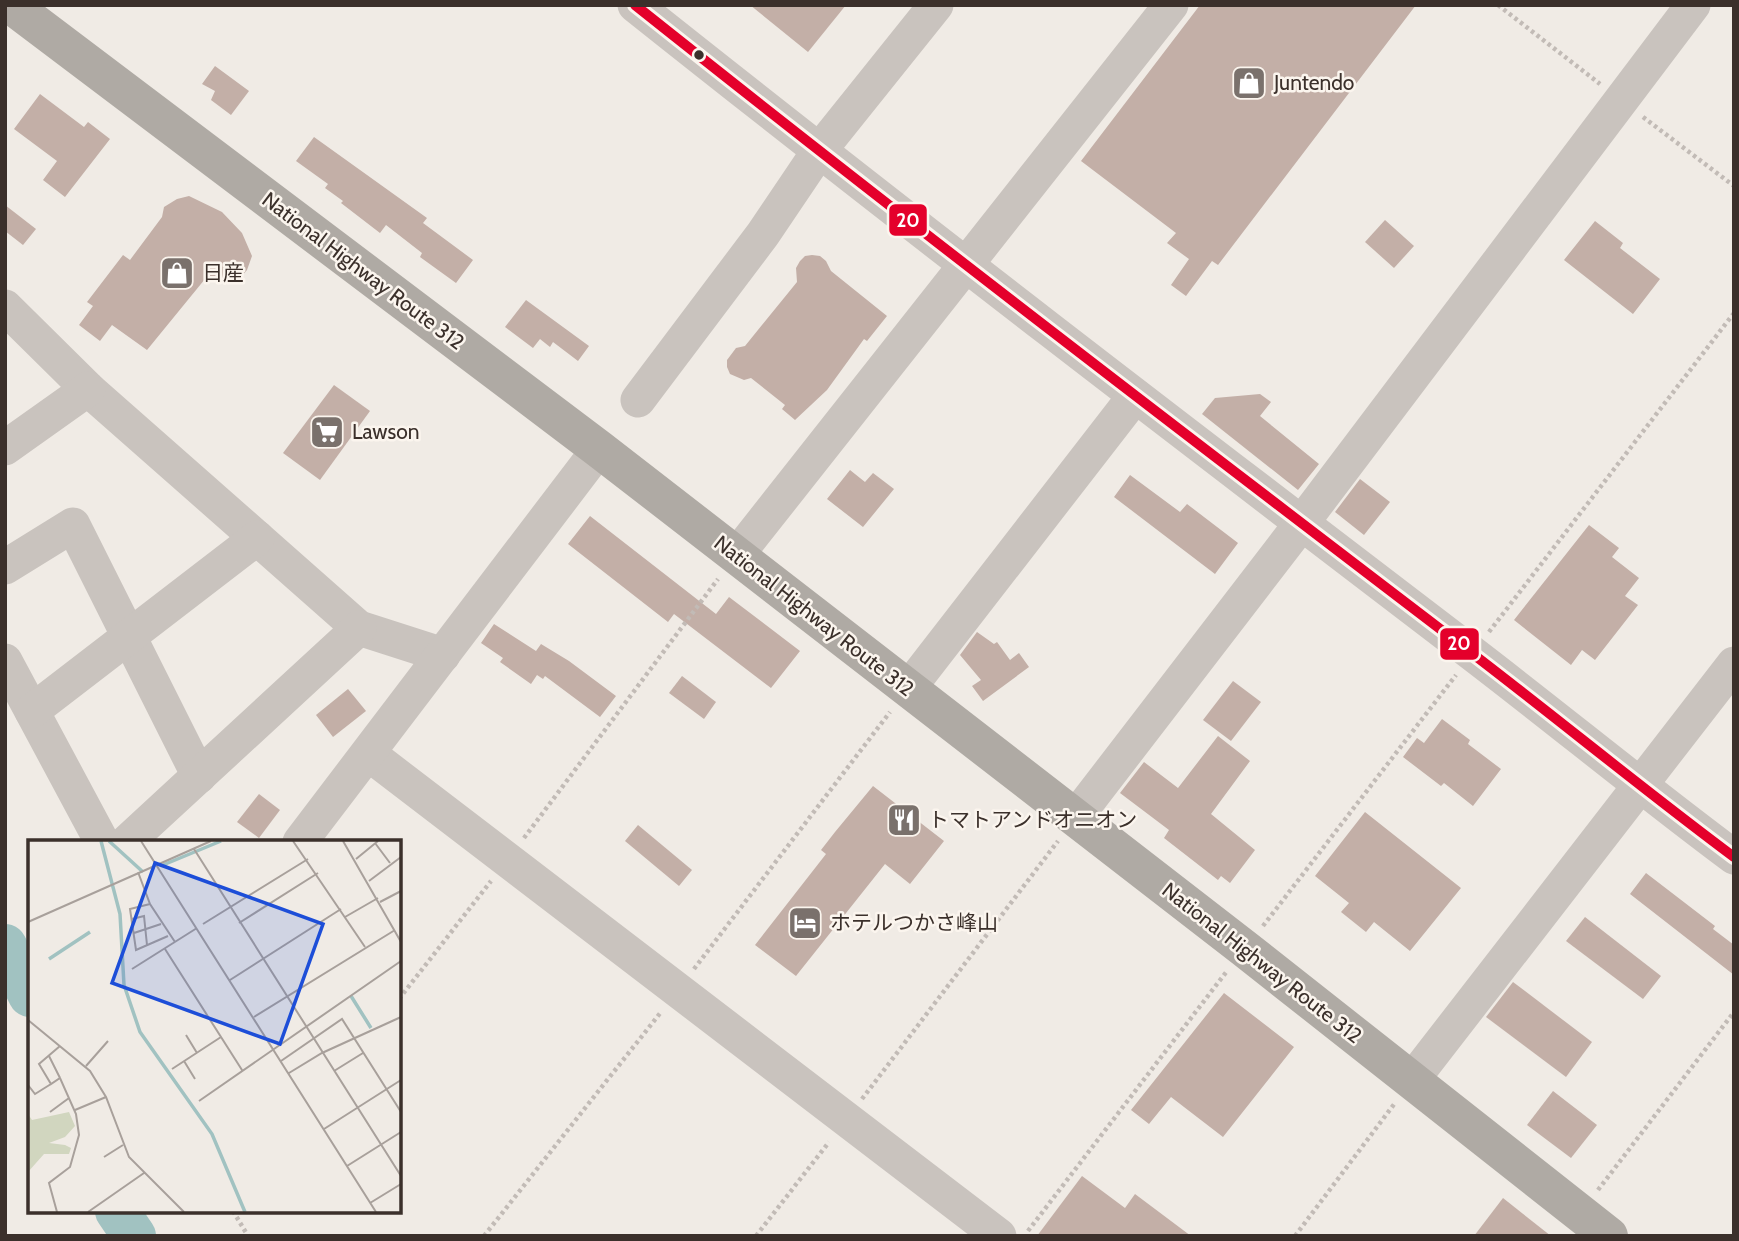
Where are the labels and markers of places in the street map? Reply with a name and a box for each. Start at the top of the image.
unlabelled marker [692,48,706,62]
shop icon: Juntendo [1230,64,1268,102]
place label: Juntendo [1273,70,1354,95]
shop icon: 日産 [158,254,196,292]
place label: 日産 [202,260,244,285]
supermarket icon: Lawson [308,413,346,451]
place label: Lawson [352,419,420,444]
restaurant icon: トマトアンドオニオン [885,801,923,839]
place label: トマトアンドオニオン [928,807,1137,832]
hotel icon: ホテルつかさ峰山 [786,904,824,942]
place label: ホテルつかさ峰山 [830,910,998,935]

